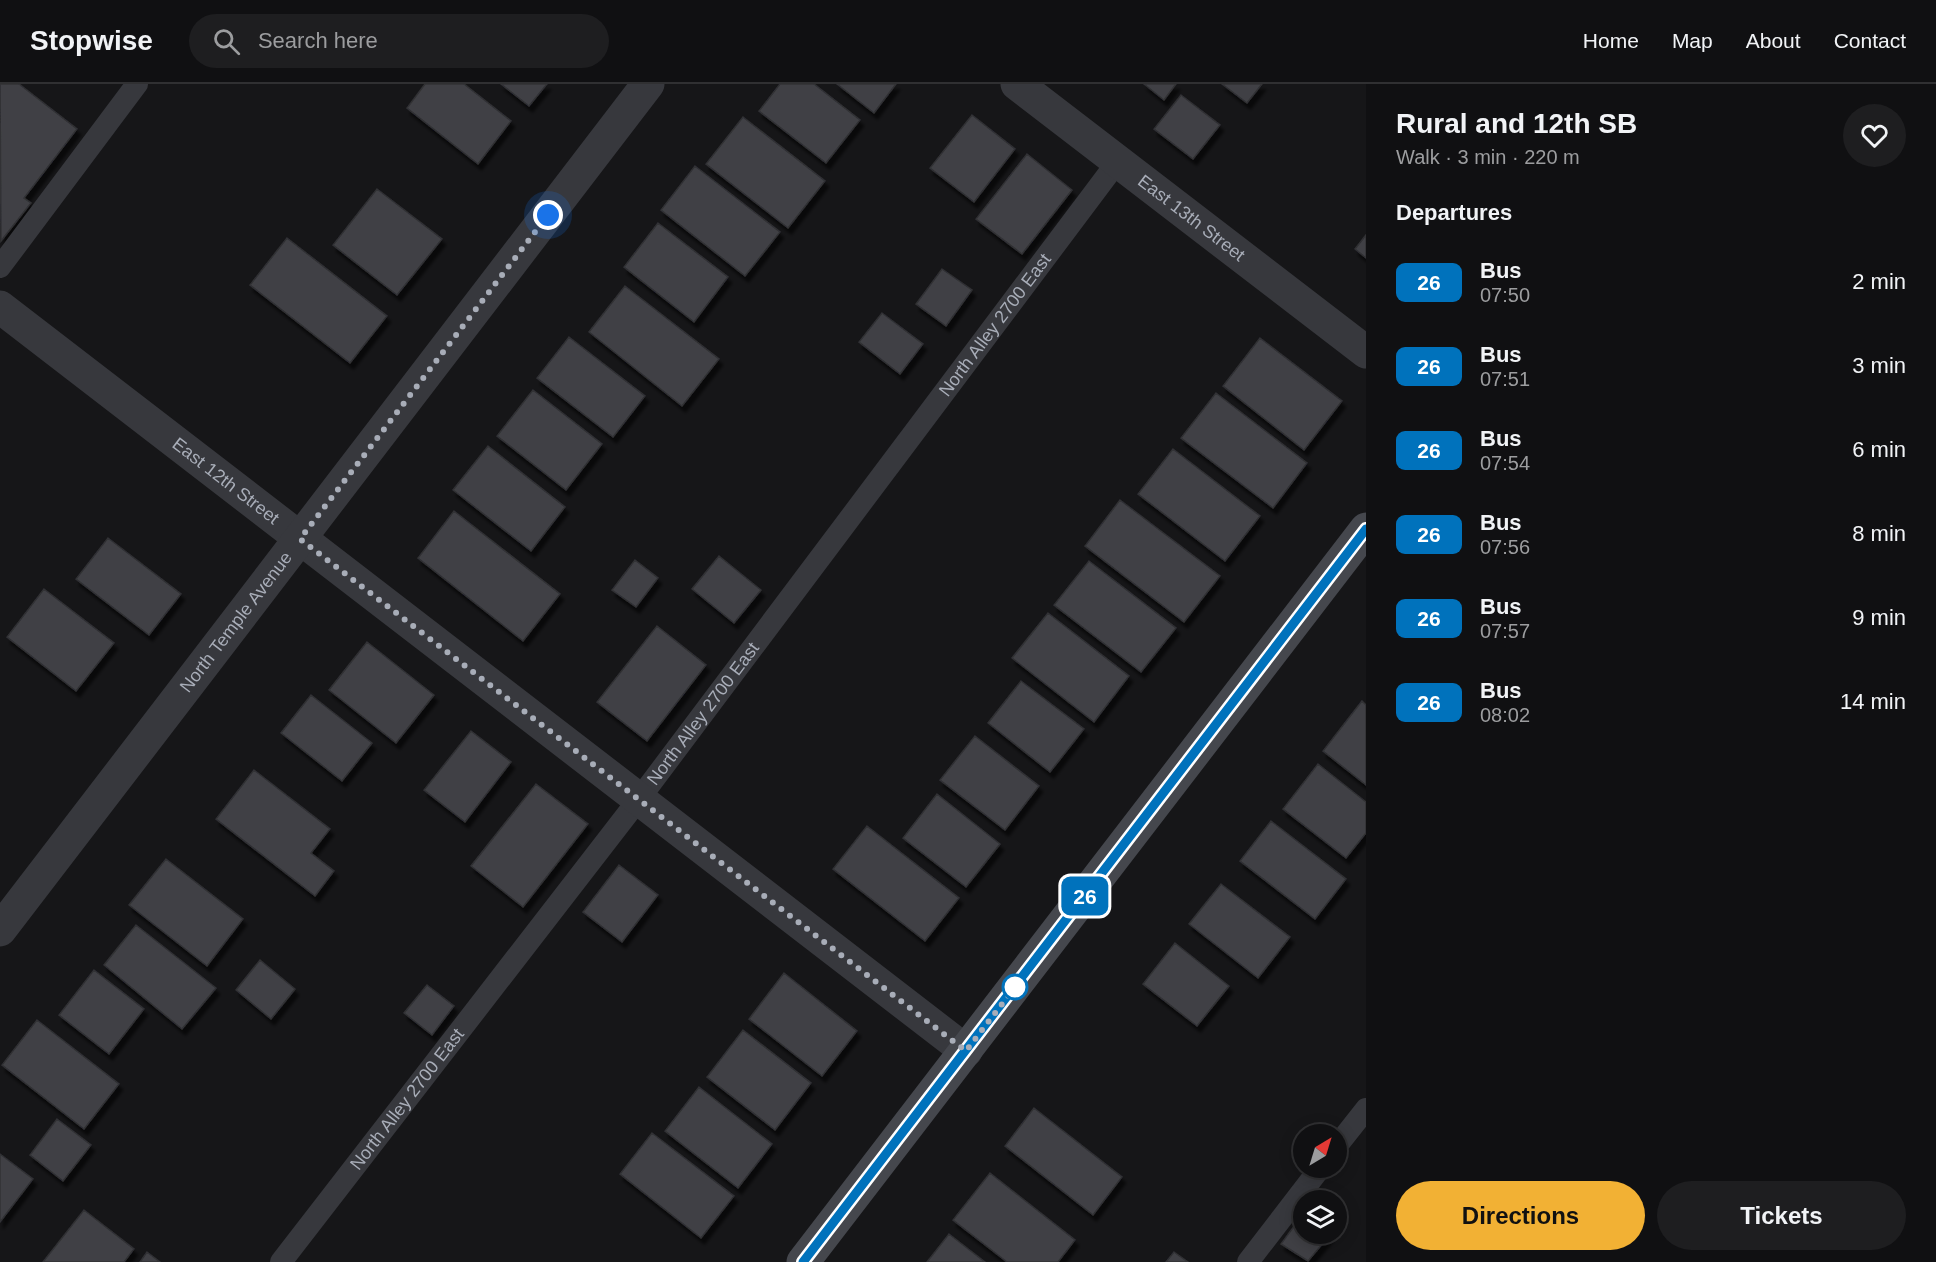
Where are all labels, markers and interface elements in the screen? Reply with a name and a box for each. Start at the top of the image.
search box [189,14,609,68]
text: Stopwise [30,25,153,56]
icon: search [210,25,243,58]
text: Search here [258,28,378,53]
text: Home [1583,29,1639,52]
text: Map [1672,29,1713,52]
text: About [1746,29,1801,52]
text: Contact [1834,29,1906,52]
button: heart [1843,104,1906,167]
text: Rural and 12th SB [1396,108,1637,139]
text: Walk · 3 min · 220 m [1396,146,1580,168]
street label: East 13th Street [1134,171,1249,265]
your location [533,200,563,230]
text: Departures [1396,200,1512,225]
street label: North Alley 2700 East [935,250,1055,400]
text: Bus [1480,258,1522,283]
text: 2 min [1852,269,1906,294]
text: 26 [1417,271,1441,294]
text: 07:50 [1480,284,1530,306]
text: Bus [1480,342,1522,367]
text: 3 min [1852,353,1906,378]
text: 26 [1417,355,1441,378]
text: 07:51 [1480,368,1530,390]
text: Bus [1480,426,1522,451]
street label: East 12th Street [169,434,283,528]
text: 6 min [1852,437,1906,462]
text: 26 [1417,439,1441,462]
text: 07:54 [1480,452,1530,474]
text: Bus [1480,510,1522,535]
text: 8 min [1852,521,1906,546]
text: 26 [1417,523,1441,546]
text: 07:56 [1480,536,1530,558]
street label: North Temple Avenue [176,548,296,696]
text: Bus [1480,594,1522,619]
text: 9 min [1852,605,1906,630]
text: 26 [1417,607,1441,630]
text: 07:57 [1480,620,1530,642]
street label: North Alley 2700 East [643,638,763,789]
text: Bus [1480,678,1522,703]
text: 14 min [1840,689,1906,714]
text: 26 [1417,691,1441,714]
text: 08:02 [1480,704,1530,726]
line badge: 26 [1058,876,1112,916]
text: 26 [1073,885,1097,908]
unlabelled marker [1002,974,1028,1000]
street label: North Alley 2700 East [346,1024,468,1174]
north arrow [1293,1124,1347,1178]
map controls [1293,1124,1347,1244]
button: Directions [1396,1181,1645,1250]
button: Tickets [1657,1181,1906,1250]
button: layers [1293,1190,1347,1244]

